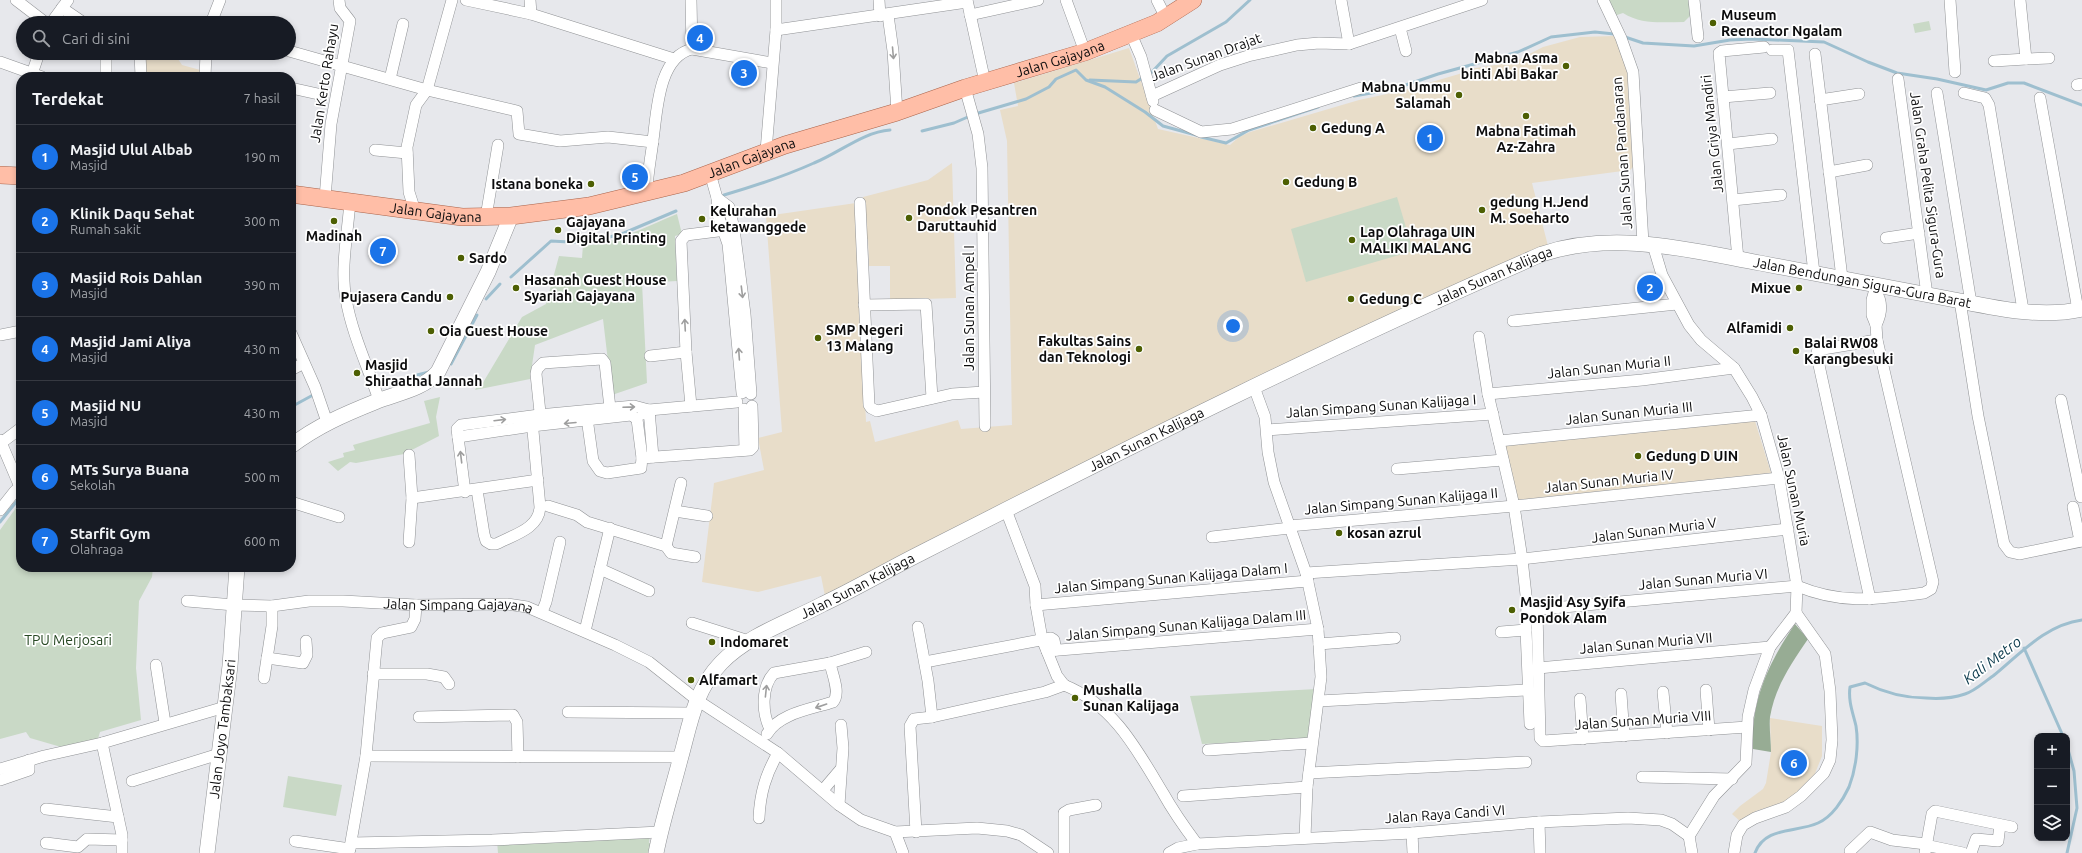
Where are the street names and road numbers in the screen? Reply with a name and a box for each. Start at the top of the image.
street label: Jalan Kerto Rahayu [307,22,341,144]
street label: Jalan Sunan Drajat [1149,29,1264,84]
street label: Jalan Gajayana [1014,37,1107,80]
street label: Jalan Griya Mandiri [1698,74,1726,194]
street label: Jalan Sunan Pandanaran [1609,76,1635,230]
street label: Jalan Graha Pelita Sigura-Gura [1907,91,1949,279]
street label: Jalan Gajayana [705,134,797,181]
street label: Jalan Gajayana [389,199,482,225]
street label: Jalan Sunan Kalijaga [1432,243,1554,309]
street label: Jalan Sunan Ampel I [961,245,977,371]
street label: Jalan Bendungan Sigura-Gura Barat [1752,254,1973,311]
street label: Jalan Sunan Muria II [1546,353,1672,381]
street label: Jalan Simpang Sunan Kalijaga I [1285,391,1477,421]
street label: Jalan Sunan Muria III [1565,398,1693,428]
street label: Jalan Sunan Kalijaga [1086,404,1207,475]
street label: Jalan Sunan Muria [1774,433,1814,547]
street label: Jalan Sunan Muria IV [1544,466,1674,496]
street label: Jalan Simpang Sunan Kalijaga II [1303,485,1499,517]
street label: Jalan Sunan Muria V [1590,514,1718,546]
street label: Jalan Sunan Kalijaga [798,550,917,622]
street label: Jalan Simpang Sunan Kalijaga Dalam I [1054,560,1288,596]
street label: Jalan Sunan Muria VI [1638,565,1768,593]
street label: Jalan Simpang Gajayana [383,595,536,617]
street label: Jalan Simpang Sunan Kalijaga Dalam III [1065,607,1307,643]
street label: Jalan Sunan Muria VII [1579,629,1713,657]
street label: Jalan Joyo Tambaksari [206,659,238,800]
street label: Jalan Sunan Muria VIII [1574,707,1712,733]
street label: Jalan Raya Candi VI [1384,802,1506,826]

